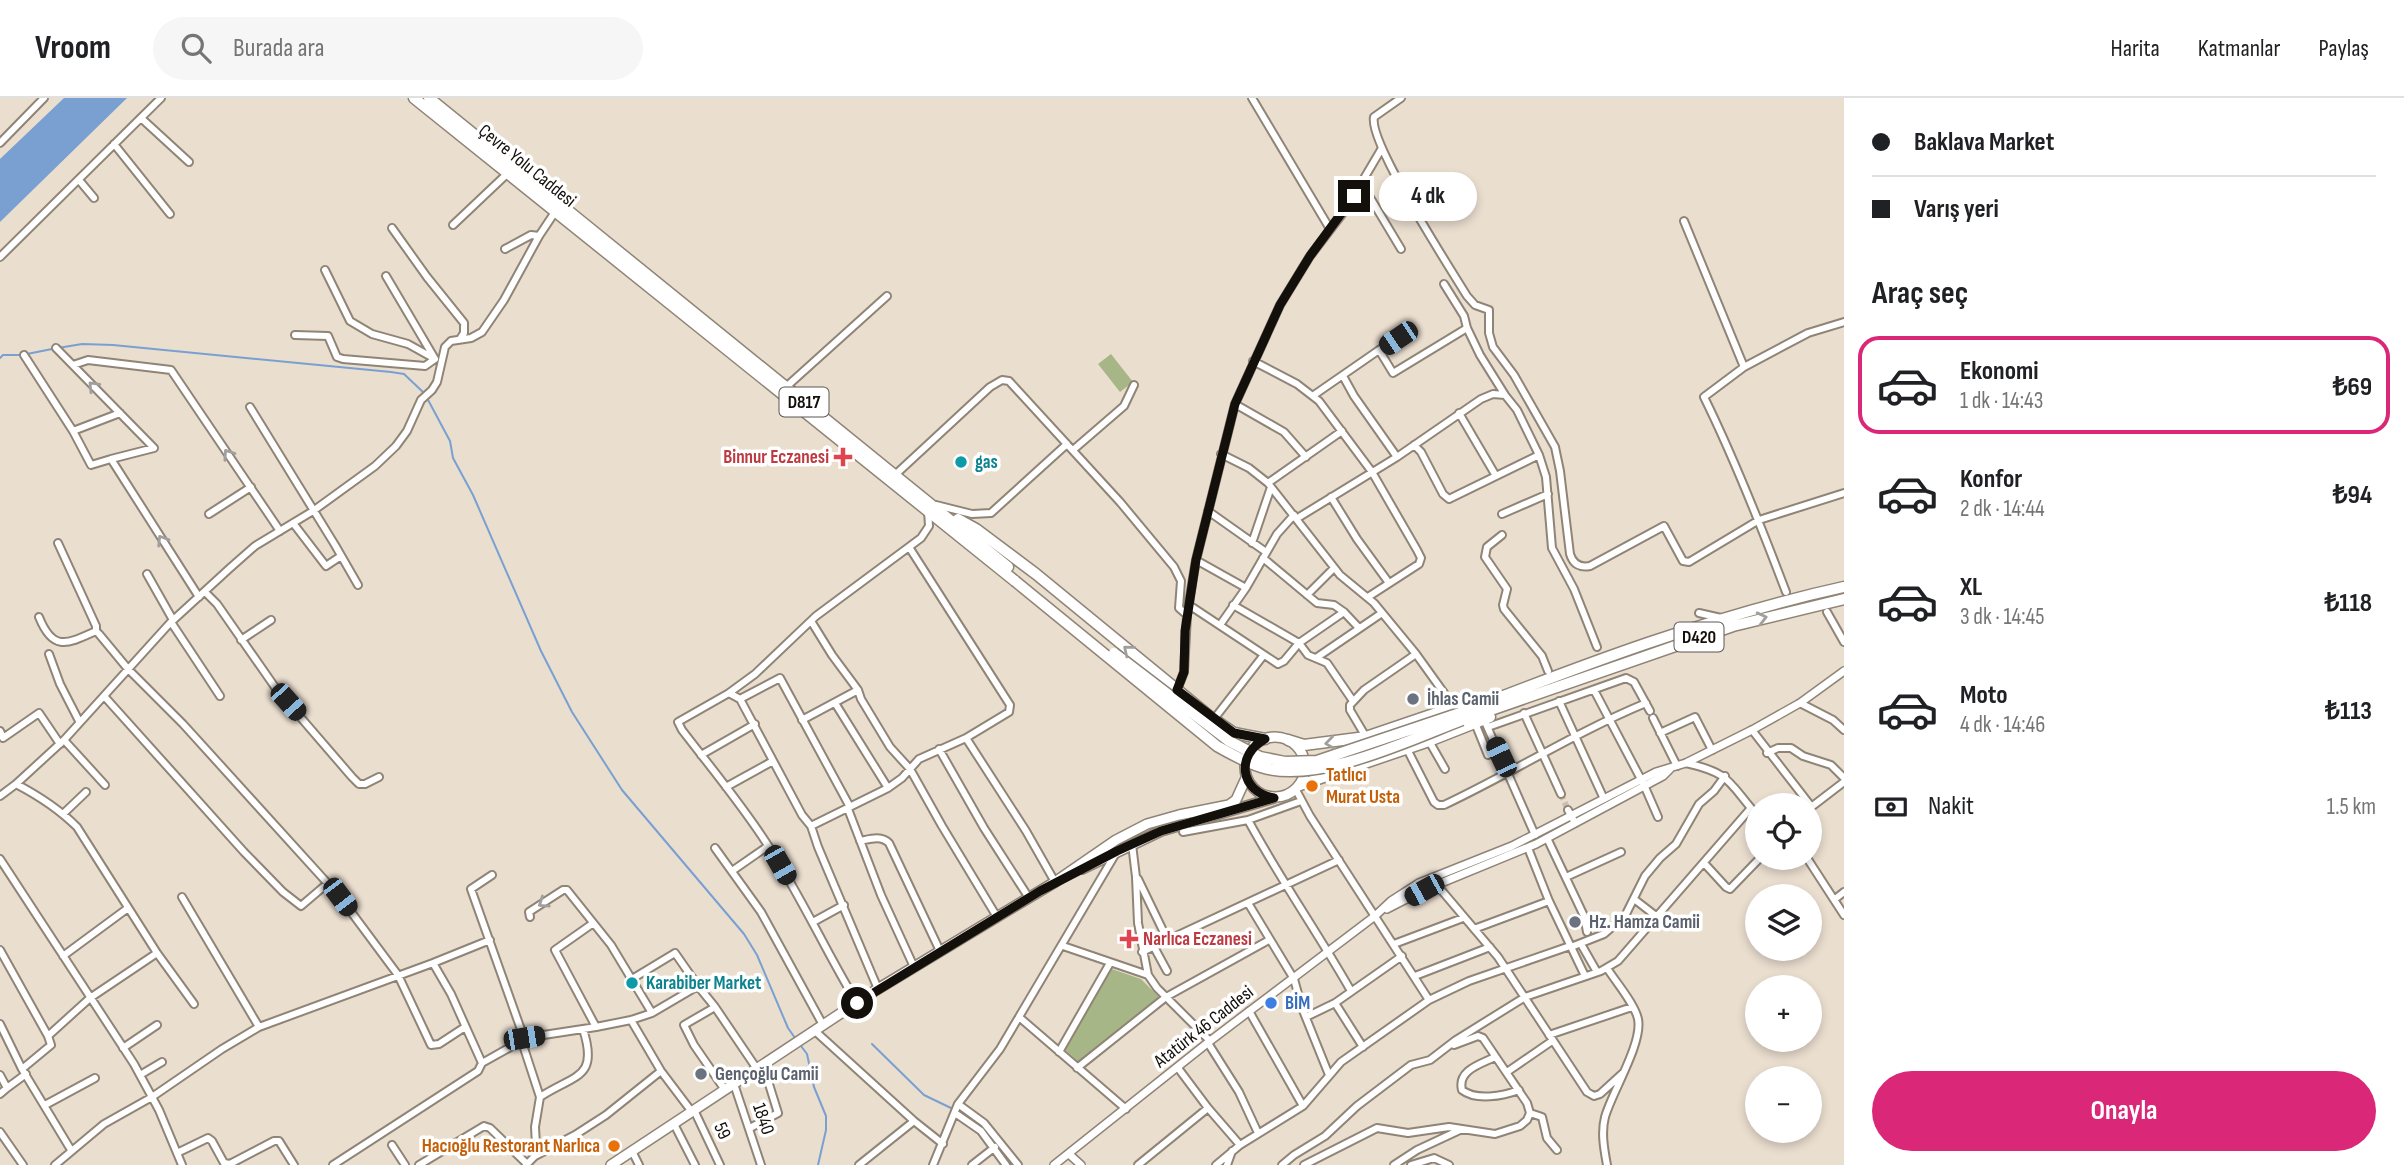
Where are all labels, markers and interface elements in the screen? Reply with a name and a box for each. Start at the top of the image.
search box [153,17,643,80]
text: Vroom [35,28,111,68]
icon: search [177,29,215,67]
text: Burada ara [233,33,325,64]
text: Harita [2110,34,2160,63]
text: Katmanlar [2198,34,2281,63]
text: Paylaş [2319,34,2369,63]
street label: Çevre Yolu Caddesi [473,120,581,212]
text: Baklava Market [1914,127,2054,158]
callout: 4 dk [1378,172,1476,220]
route end [1338,180,1370,212]
text: 4 dk [1411,182,1445,210]
text: Varış yeri [1914,194,1999,225]
text: Araç seç [1872,274,1968,313]
car [1375,318,1422,358]
icon: car [1876,354,1939,417]
text: Ekonomi [1960,356,2039,387]
text: ₺69 [2333,372,2372,403]
one-way arrow [89,381,102,394]
text: 1 dk · 14:43 [1960,387,2043,415]
road number: D817 [780,388,828,416]
place label: Binnur Eczanesi [723,446,829,469]
one-way arrow [224,449,236,462]
marker: Binnur Eczanesi [835,449,851,465]
place label: gas [975,451,998,474]
marker: gas [953,454,969,470]
icon: car [1876,462,1939,525]
text: Konfor [1960,464,2022,495]
text: ₺94 [2333,480,2372,511]
text: 2 dk · 14:44 [1960,495,2045,523]
one-way arrow [158,535,171,548]
icon: car [1876,570,1939,633]
text: XL [1960,572,1982,603]
text: ₺118 [2324,588,2372,619]
text: 3 dk · 14:45 [1960,603,2044,631]
one-way arrow [1756,612,1768,626]
road number: D420 [1674,622,1724,652]
one-way arrow [1124,645,1136,658]
icon: car [1876,678,1939,741]
car [267,679,310,725]
text: Moto [1960,680,2008,711]
place label: İhlas Camii [1427,688,1499,711]
marker: İhlas Camii [1405,691,1421,707]
text: ₺113 [2325,696,2372,727]
text: 4 dk · 14:46 [1960,711,2045,739]
car [1483,734,1520,780]
one-way arrow [1324,735,1336,750]
place label: Tatlıcı Murat Usta [1326,764,1400,809]
marker: Tatlıcı Murat Usta [1304,778,1320,794]
icon: cash [1872,788,1910,826]
text: Nakit [1928,791,1974,822]
map controls [1745,793,1822,1143]
button: locate [1745,793,1822,870]
text: 1.5 km [2327,793,2376,821]
car [761,842,800,888]
car [1401,871,1448,909]
car [319,874,362,920]
button: layers [1745,884,1822,961]
one-way arrow [538,895,551,907]
place label: Hz. Hamza Camii [1589,911,1700,934]
marker: Hz. Hamza Camii [1567,914,1583,930]
place label: Narlıca Eczanesi [1143,928,1252,951]
marker: Narlıca Eczanesi [1121,931,1137,947]
place label: Karabiber Market [646,972,761,995]
marker: Karabiber Market [624,975,640,991]
button: + [1745,975,1822,1052]
street label: Atatürk 46 Caddesi [1149,981,1258,1074]
route start [841,987,873,1019]
place label: BİM [1285,992,1310,1015]
marker: BİM [1263,995,1279,1011]
car [502,1024,547,1052]
place label: Gençoğlu Camii [715,1063,819,1086]
marker: Gençoğlu Camii [693,1066,709,1082]
button: − [1745,1066,1822,1143]
button: Onayla [1872,1071,2376,1151]
street label: 1840 [747,1100,779,1138]
street label: 59 [708,1119,736,1143]
place label: Hacıoğlu Restorant Narlıca [422,1135,600,1158]
marker: Hacıoğlu Restorant Narlıca [606,1138,622,1154]

